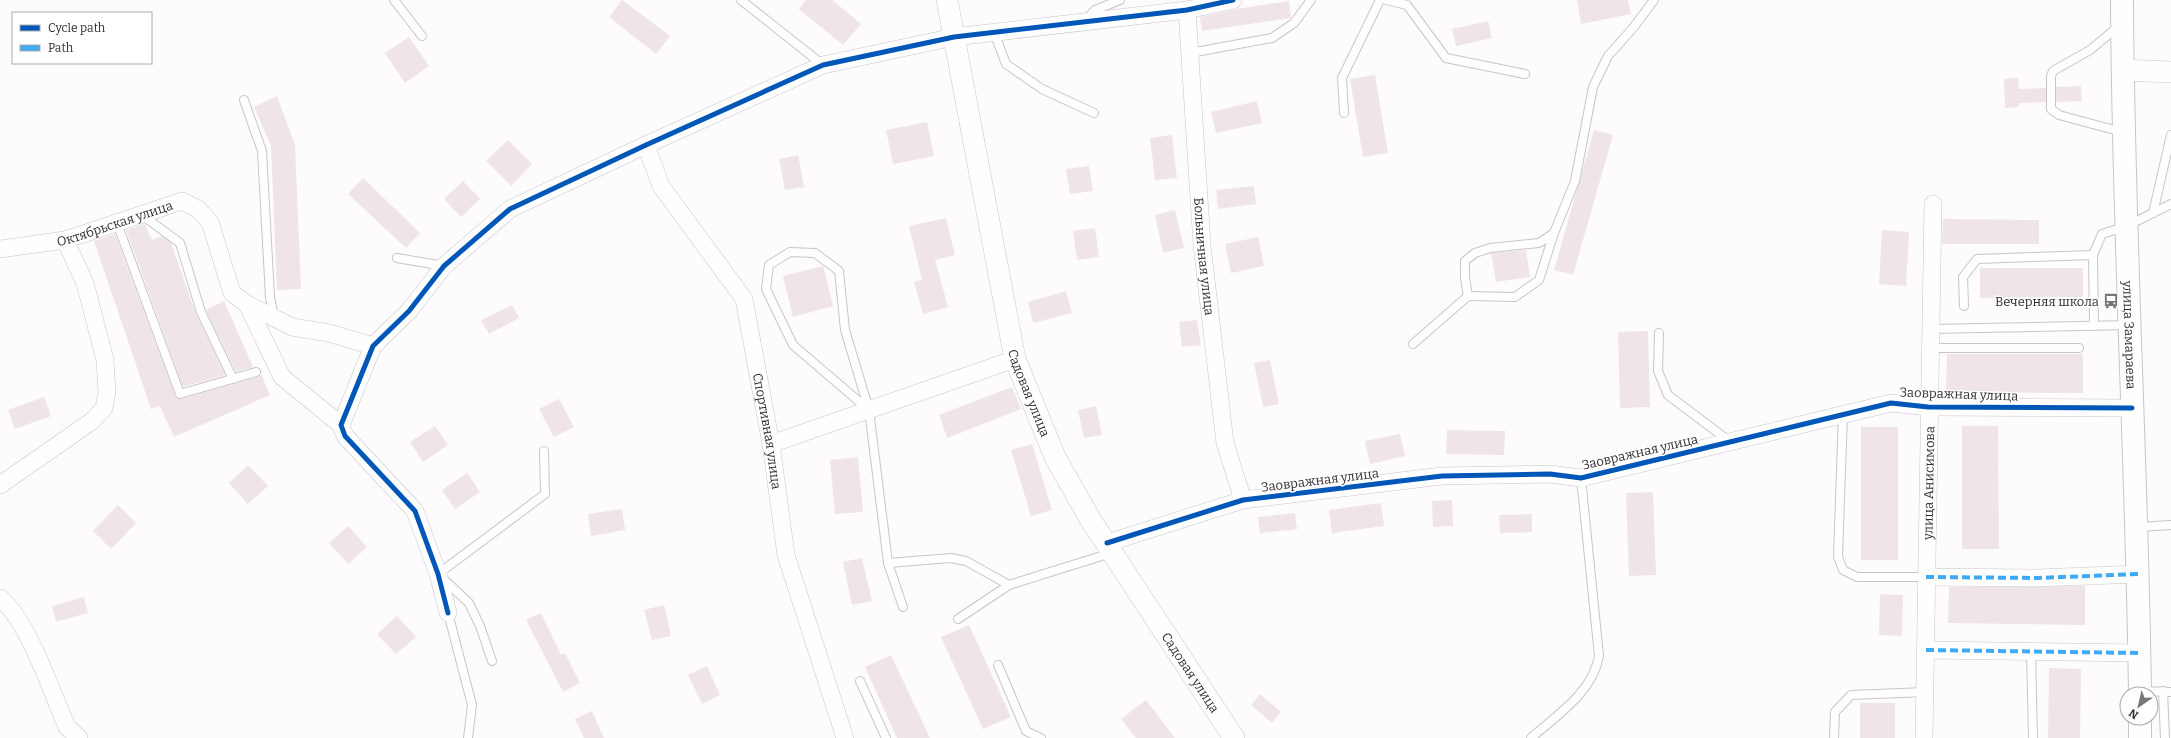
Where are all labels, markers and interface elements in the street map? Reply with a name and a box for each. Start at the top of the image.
legend [12,12,152,64]
text: Cycle path [48,21,106,35]
text: Path [48,41,74,55]
street label: Октябрьская улица [56,197,175,249]
street label: Больничная улица [1191,197,1218,316]
street label: улица Замараева [2120,279,2139,389]
bus stop icon: Вечерняя школа [2102,292,2120,310]
place label: Вечерняя школа [1995,294,2099,309]
street label: Садовая улица [1006,348,1053,439]
street label: Спортивная улица [750,372,785,490]
street label: Заовражная улица [1900,384,2018,404]
street label: улица Анисимова [1920,426,1937,541]
street label: Заовражная улица [1581,431,1699,473]
street label: Заовражная улица [1260,465,1380,495]
street label: Садовая улица [1159,629,1223,715]
north arrow [2119,686,2159,726]
text: N [2126,706,2141,722]

